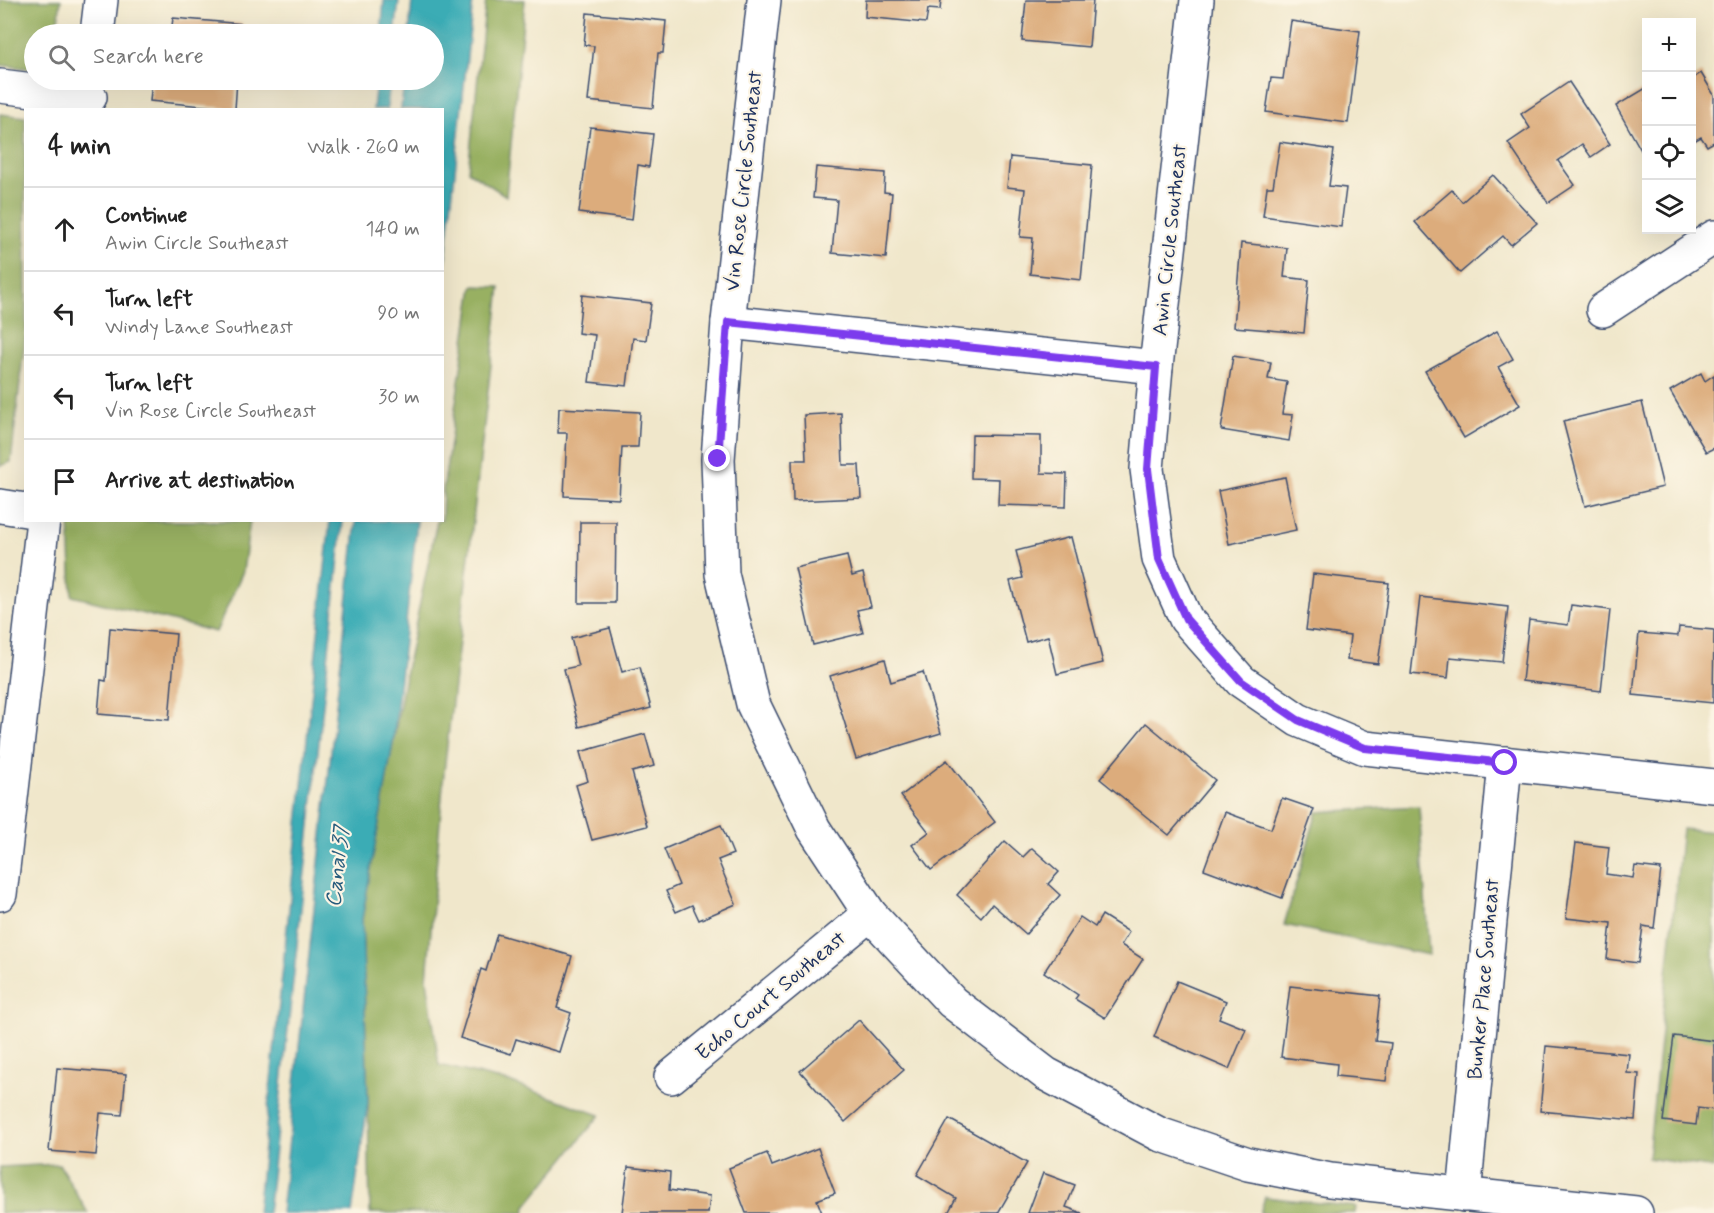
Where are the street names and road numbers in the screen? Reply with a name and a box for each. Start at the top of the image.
street label: Vin Rose Circle Southeast [718,69,770,293]
street label: Awin Circle Southeast [1146,142,1194,337]
street label: Bunker Place Southeast [1461,877,1507,1081]
street label: Echo Court Southeast [690,924,852,1067]

